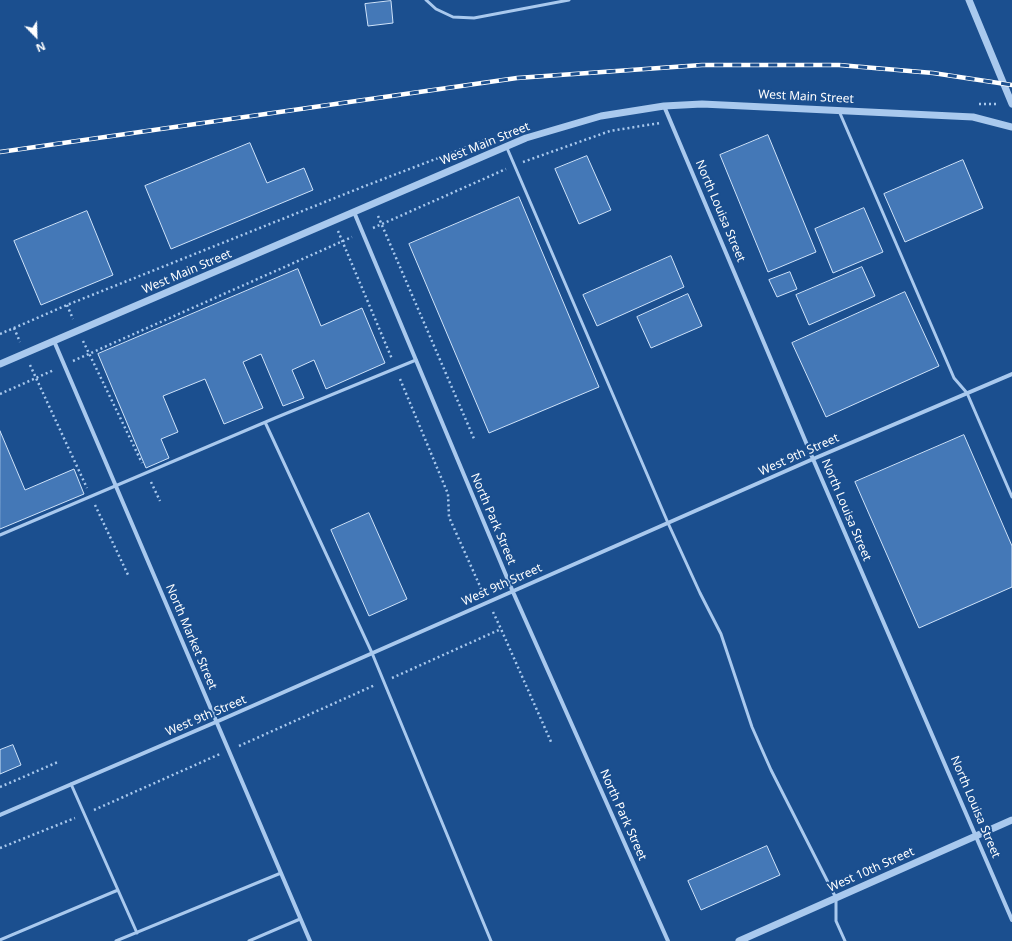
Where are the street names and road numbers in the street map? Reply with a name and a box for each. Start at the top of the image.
street label: West Main Street [758,87,854,107]
street label: West Main Street [438,119,532,169]
street label: North Louisa Street [692,158,748,264]
street label: West Main Street [140,247,234,297]
street label: West 9th Street [757,431,841,479]
street label: North Louisa Street [818,457,874,563]
street label: North Park Street [467,471,519,567]
street label: West 9th Street [460,561,544,609]
street label: North Market Street [162,582,220,692]
street label: West 9th Street [164,693,248,739]
street label: North Louisa Street [947,754,1003,860]
street label: North Park Street [596,767,650,863]
street label: West 10th Street [826,845,916,895]

